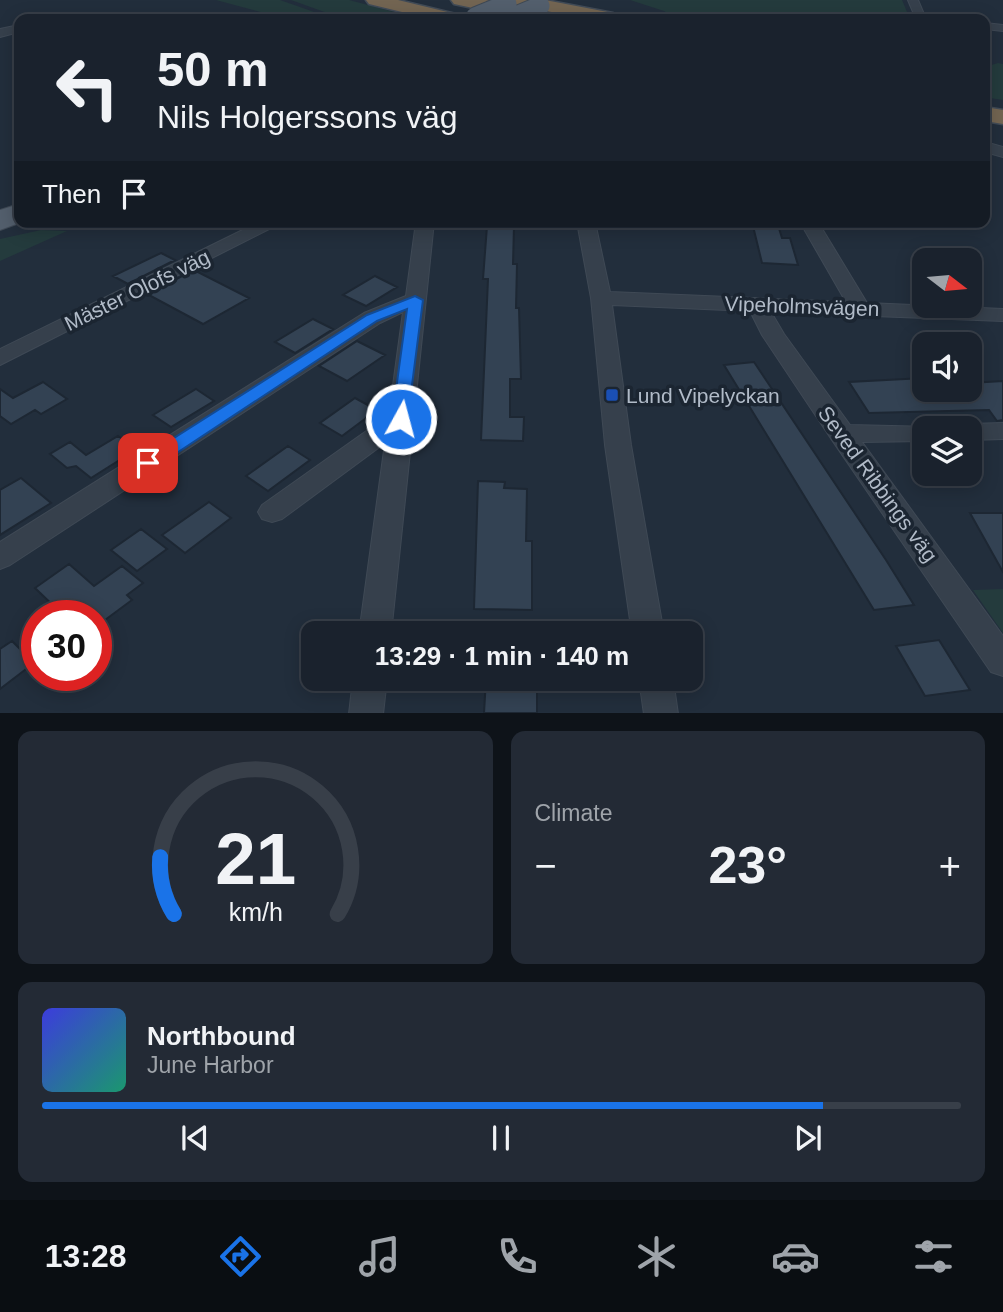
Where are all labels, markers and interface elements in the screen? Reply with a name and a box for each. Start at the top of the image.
icon: left [42,42,133,133]
text: 50 m [157,42,269,96]
text: Nils Holgerssons väg [157,99,458,135]
icon: arrive [115,175,153,213]
text: Then [42,179,101,209]
street label: Mäster Olofs väg [61,245,213,335]
north arrow [912,248,982,318]
map controls [912,248,982,486]
street label: Vipeholmsvägen [724,292,880,320]
button: sound [912,332,982,402]
position arrow [364,382,438,456]
place label: Lund Vipelyckan [626,384,780,407]
marker: Lund Vipelyckan [604,387,620,403]
street label: Seved Ribbings väg [814,402,942,566]
button: layers [912,416,982,486]
pin [118,433,178,493]
icon: arrive [129,444,167,482]
speed limit sign: 30 [21,600,112,691]
text: 13:29 · 1 min · 140 m [375,641,629,671]
text: Climate [535,800,612,826]
text: 21 [215,818,296,899]
text: 23° [708,836,787,894]
text: − [535,845,557,887]
text: + [939,845,961,887]
text: km/h [228,897,282,925]
text: Northbound [147,1021,296,1051]
text: June Harbor [147,1052,274,1078]
icon: previous [176,1119,214,1157]
icon: pause [482,1119,520,1157]
icon: next [789,1119,827,1157]
icon: directions [216,1232,265,1281]
icon: music [355,1232,404,1281]
icon: phone [493,1232,542,1281]
icon: climate [632,1232,681,1281]
icon: car [771,1232,820,1281]
icon: filters [909,1232,958,1281]
text: 13:28 [45,1238,127,1274]

